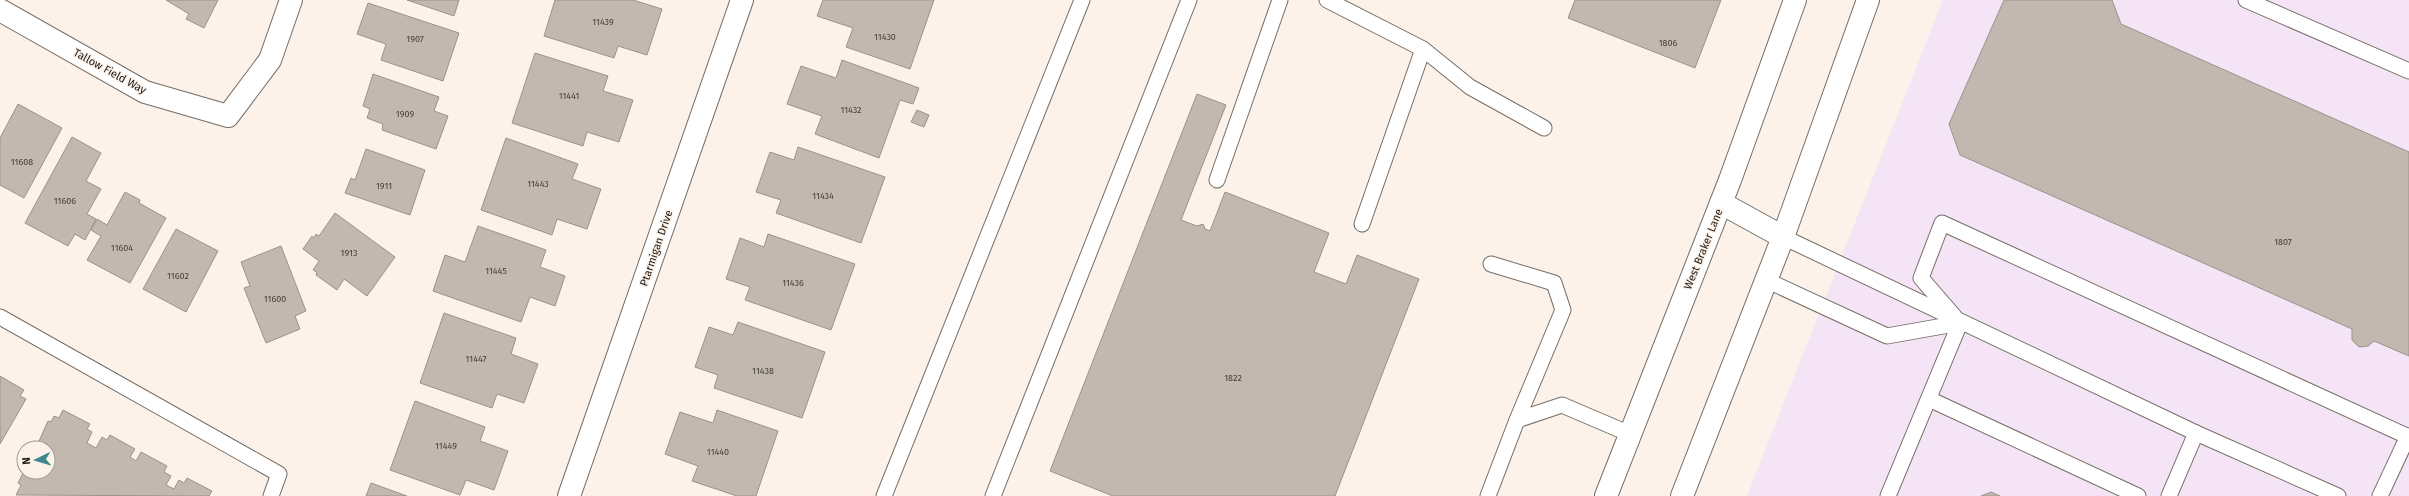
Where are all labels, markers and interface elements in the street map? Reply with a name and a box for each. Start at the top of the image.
house number: 11439 [592,17,614,27]
house number: 11430 [874,32,896,42]
house number: 1907 [406,34,424,44]
house number: 1806 [1659,38,1678,48]
street label: Tallow Field Way [71,46,149,97]
house number: 11441 [559,91,579,101]
house number: 11432 [840,105,862,115]
house number: 1909 [396,109,414,119]
house number: 11608 [11,157,33,167]
house number: 11443 [527,179,549,189]
house number: 1911 [376,181,392,191]
house number: 11434 [812,191,834,201]
house number: 11606 [54,196,76,206]
street label: West Braker Lane [1681,207,1726,291]
street label: Ptarmigan Drive [637,208,676,288]
house number: 1807 [2274,237,2292,247]
house number: 11604 [111,243,133,253]
house number: 1913 [341,248,357,258]
house number: 11445 [485,266,507,276]
house number: 11602 [167,271,189,281]
house number: 11436 [782,278,804,288]
house number: 11600 [264,294,286,304]
house number: 11447 [465,354,487,364]
house number: 11438 [752,366,774,376]
house number: 1822 [1224,373,1242,383]
north arrow [16,440,56,480]
house number: 11449 [435,441,457,451]
house number: 11440 [707,447,729,457]
text: N [20,457,33,465]

